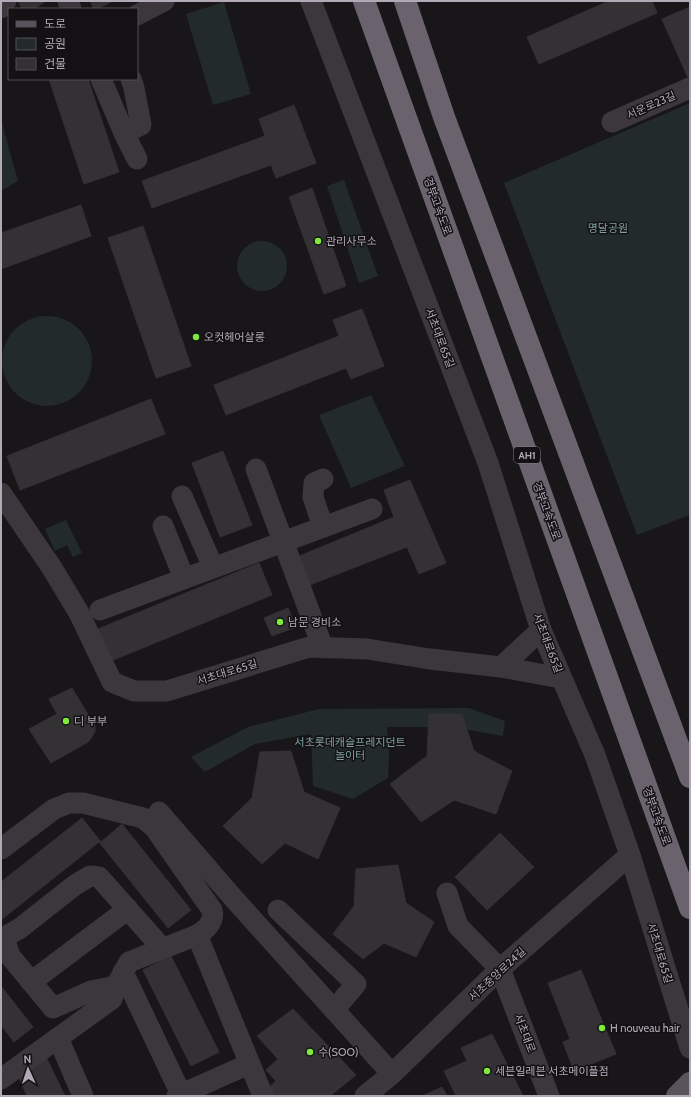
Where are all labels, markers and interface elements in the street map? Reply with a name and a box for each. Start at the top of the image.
legend [8,8,138,80]
text: 도로 [44,16,66,31]
text: 공원 [44,36,66,51]
text: 건물 [44,56,66,71]
street label: 서운로23길 [624,88,678,122]
street label: 경부고속도로 [421,175,455,237]
park label: 명달공원 [588,221,628,235]
place label: 관리사무소 [326,234,377,248]
marker: 관리사무소 [313,236,323,246]
street label: 서초대로65길 [422,306,458,370]
place label: 오컷헤어살롱 [204,330,265,344]
marker: 오컷헤어살롱 [191,332,201,342]
road number: AH1 [514,447,540,463]
street label: 경부고속도로 [530,480,564,542]
street label: 서초대로65길 [530,611,566,675]
place label: 남문 경비소 [288,615,341,629]
marker: 남문 경비소 [275,617,285,627]
street label: 서초대로65길 [195,656,259,688]
place label: 디 부부 [74,714,107,728]
marker: 디 부부 [61,716,71,726]
park label: 서초롯데캐슬프레지던트 놀이터 [294,735,406,762]
street label: 경부고속도로 [640,785,674,847]
street label: 서초대로65길 [644,921,676,985]
street label: 서초중앙로24길 [466,944,528,1004]
street label: 서초대로 [511,1012,539,1054]
place label: H nouveau hair [610,1021,680,1035]
marker: H nouveau hair [597,1023,607,1033]
place label: 수(SOO) [318,1045,358,1059]
marker: 수(SOO) [305,1047,315,1057]
north arrow [8,1049,48,1089]
text: N [23,1052,32,1066]
place label: 세븐일레븐 서초메이플점 [495,1064,609,1078]
marker: 세븐일레븐 서초메이플점 [482,1066,492,1076]

